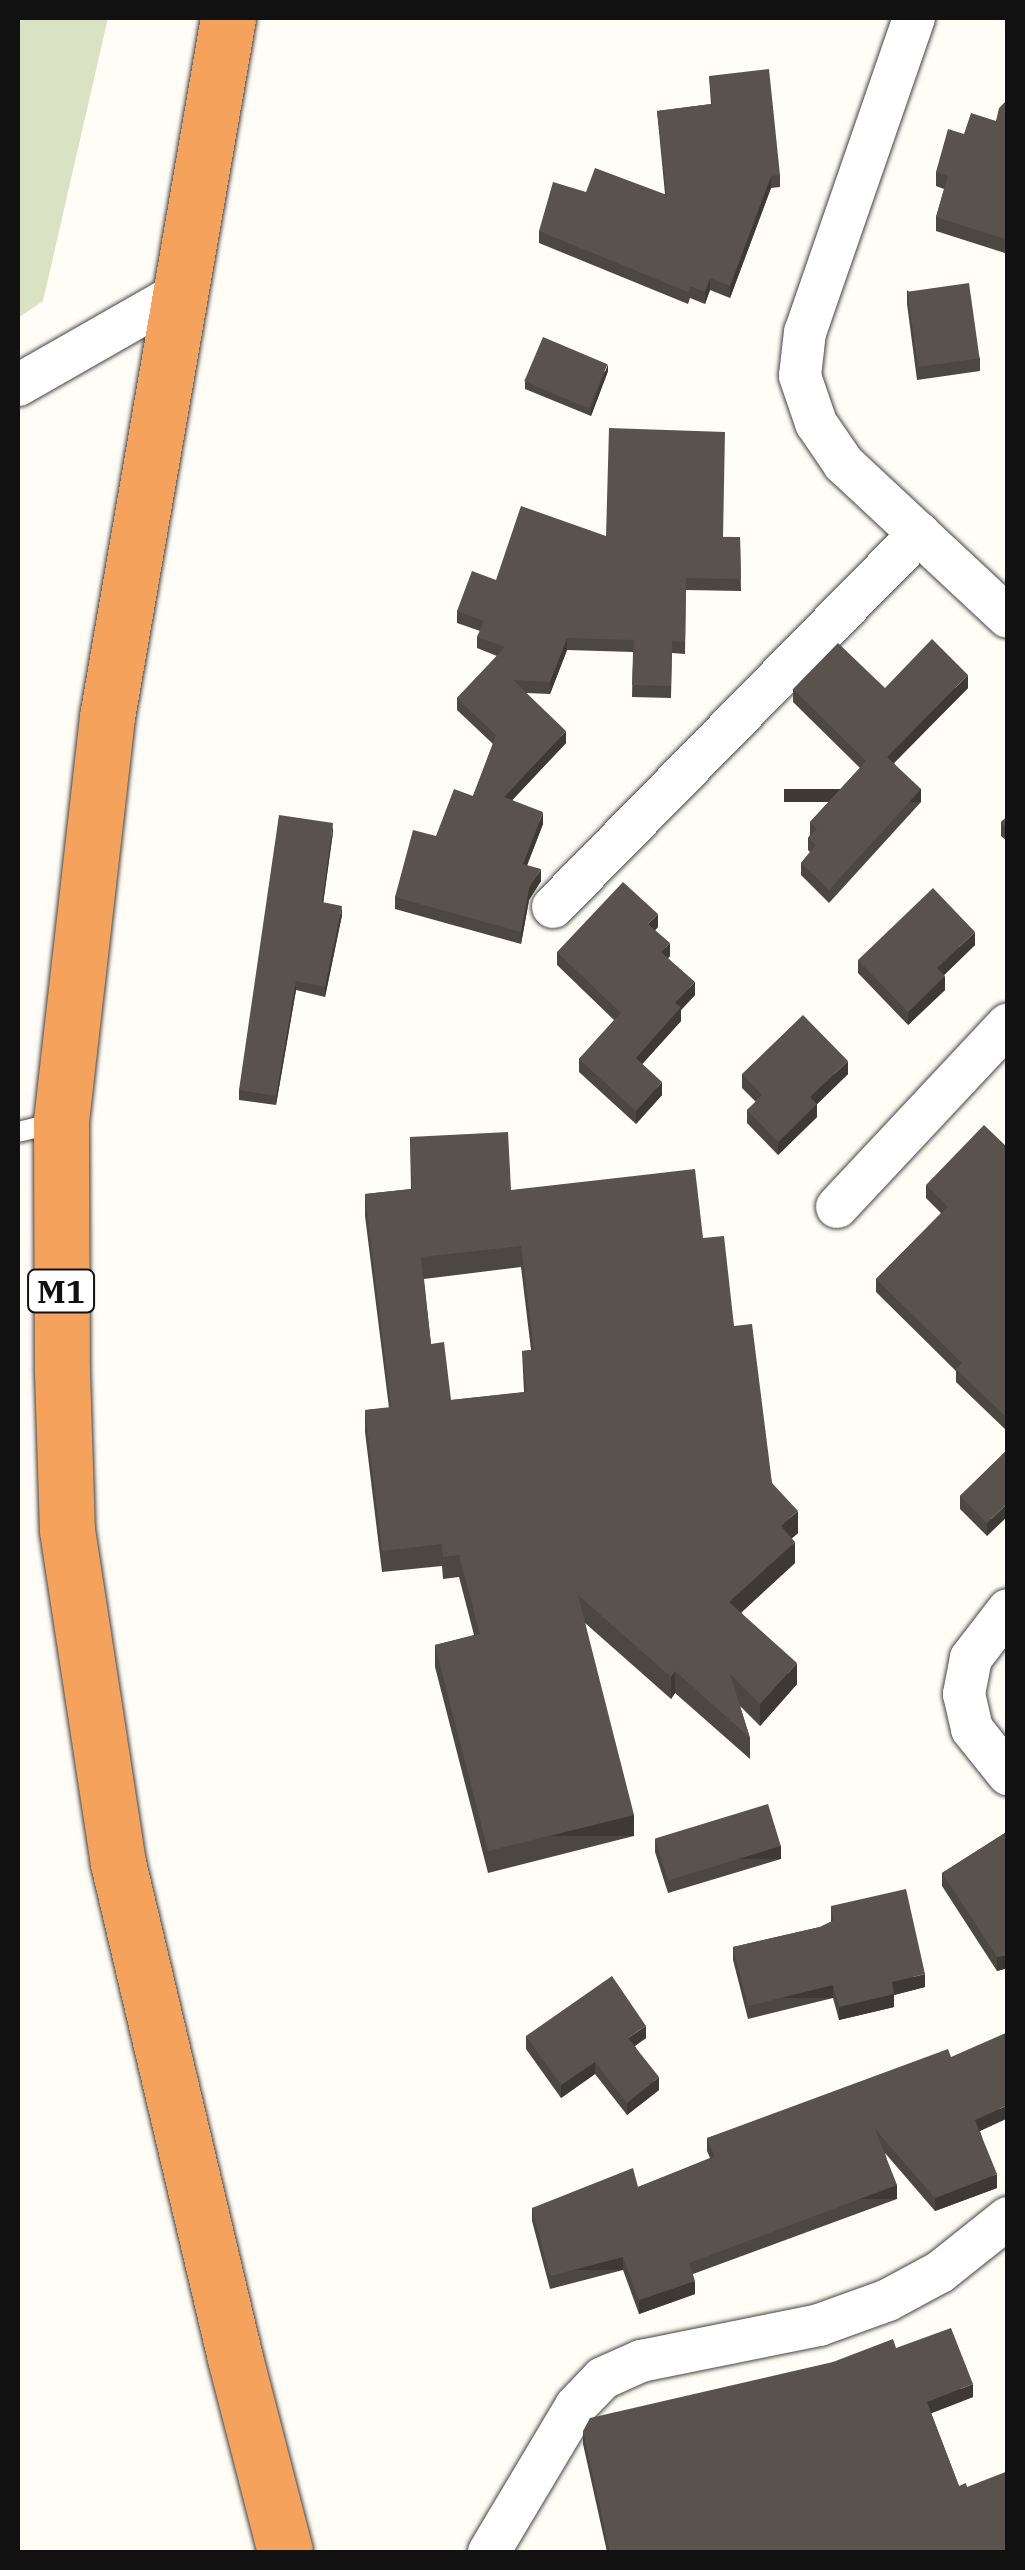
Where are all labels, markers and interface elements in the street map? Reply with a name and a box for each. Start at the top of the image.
road number: M1 [26,1264,96,1318]

